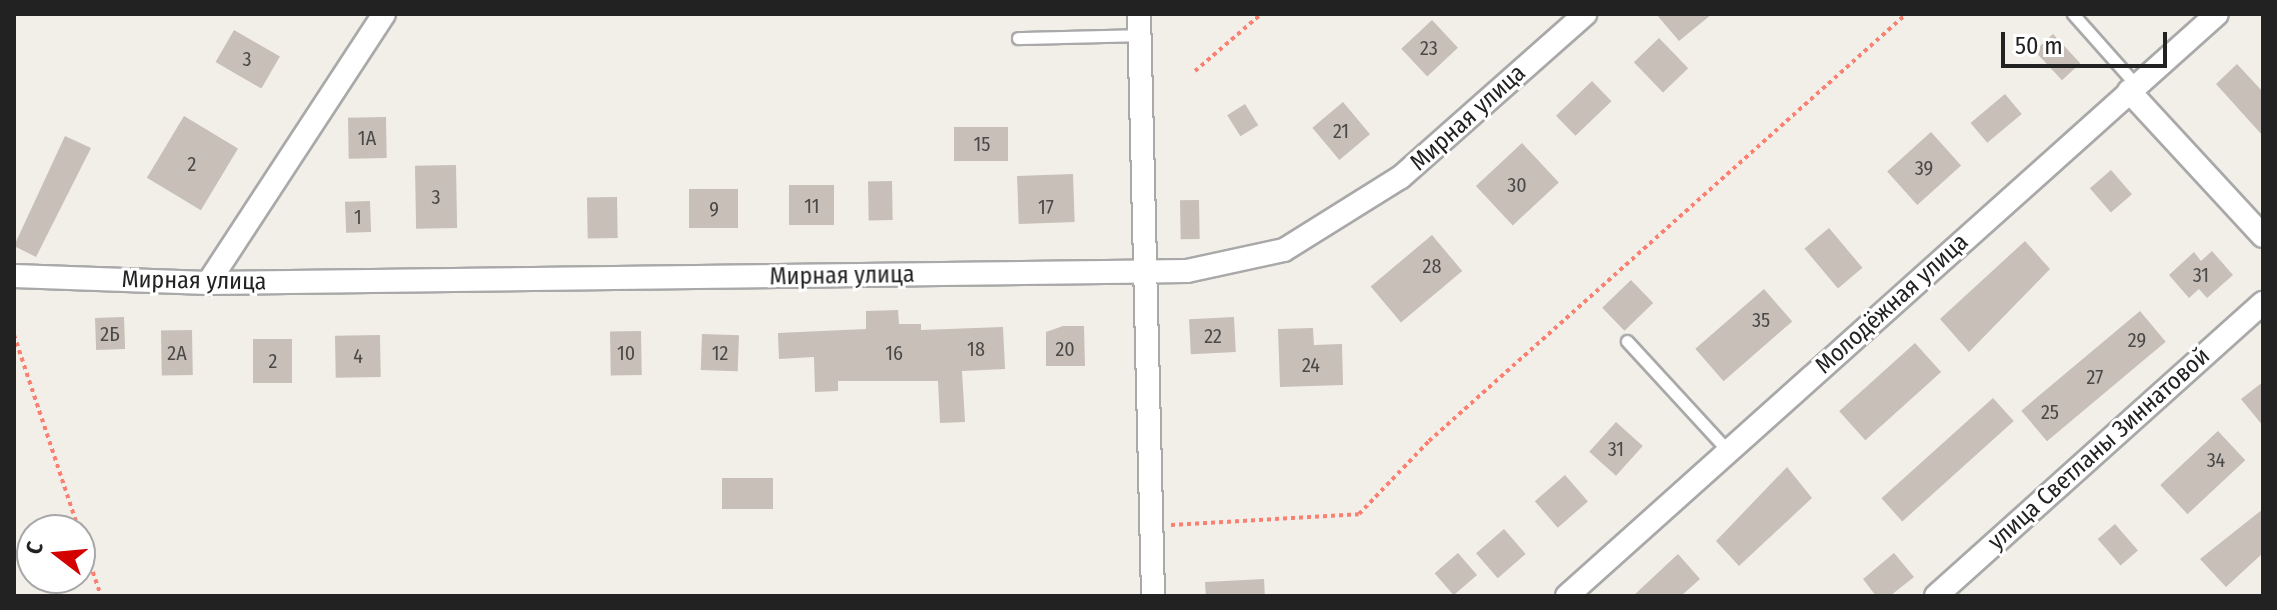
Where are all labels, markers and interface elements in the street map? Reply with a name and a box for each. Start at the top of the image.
scale bar [2005,16,2171,66]
text: 50 m [2015,32,2063,60]
house number: 23 [1420,36,1438,60]
house number: 3 [242,47,252,71]
street label: Мирная улица [1405,59,1531,177]
house number: 21 [1333,119,1349,143]
house number: 1А [358,126,376,150]
house number: 15 [974,132,990,156]
house number: 2 [188,152,196,176]
house number: 39 [1915,156,1933,180]
house number: 30 [1507,173,1527,197]
house number: 3 [431,185,441,209]
house number: 11 [804,194,820,218]
house number: 17 [1038,195,1054,219]
house number: 9 [709,197,719,221]
house number: 1 [354,205,362,229]
street label: Молодёжная улица [1810,228,1974,380]
house number: 28 [1423,254,1441,278]
street label: Мирная улица [769,260,915,292]
house number: 31 [2193,263,2209,287]
street label: Мирная улица [121,265,267,297]
house number: 35 [1752,308,1770,332]
house number: 2Б [100,322,120,346]
house number: 22 [1204,324,1222,348]
house number: 29 [2128,328,2146,352]
house number: 18 [967,337,985,361]
house number: 20 [1055,337,1075,361]
house number: 2А [167,341,187,365]
house number: 10 [617,341,635,365]
house number: 12 [712,341,728,365]
house number: 16 [885,341,903,365]
street label: улица Светланы Зиннатовой [1982,342,2216,556]
house number: 4 [353,344,363,368]
house number: 2 [269,349,277,373]
house number: 24 [1302,353,1320,377]
house number: 27 [2087,365,2103,389]
house number: 25 [2041,400,2059,424]
house number: 31 [1608,437,1624,461]
house number: 34 [2207,448,2225,472]
north arrow [16,514,96,594]
text: С [20,539,49,557]

